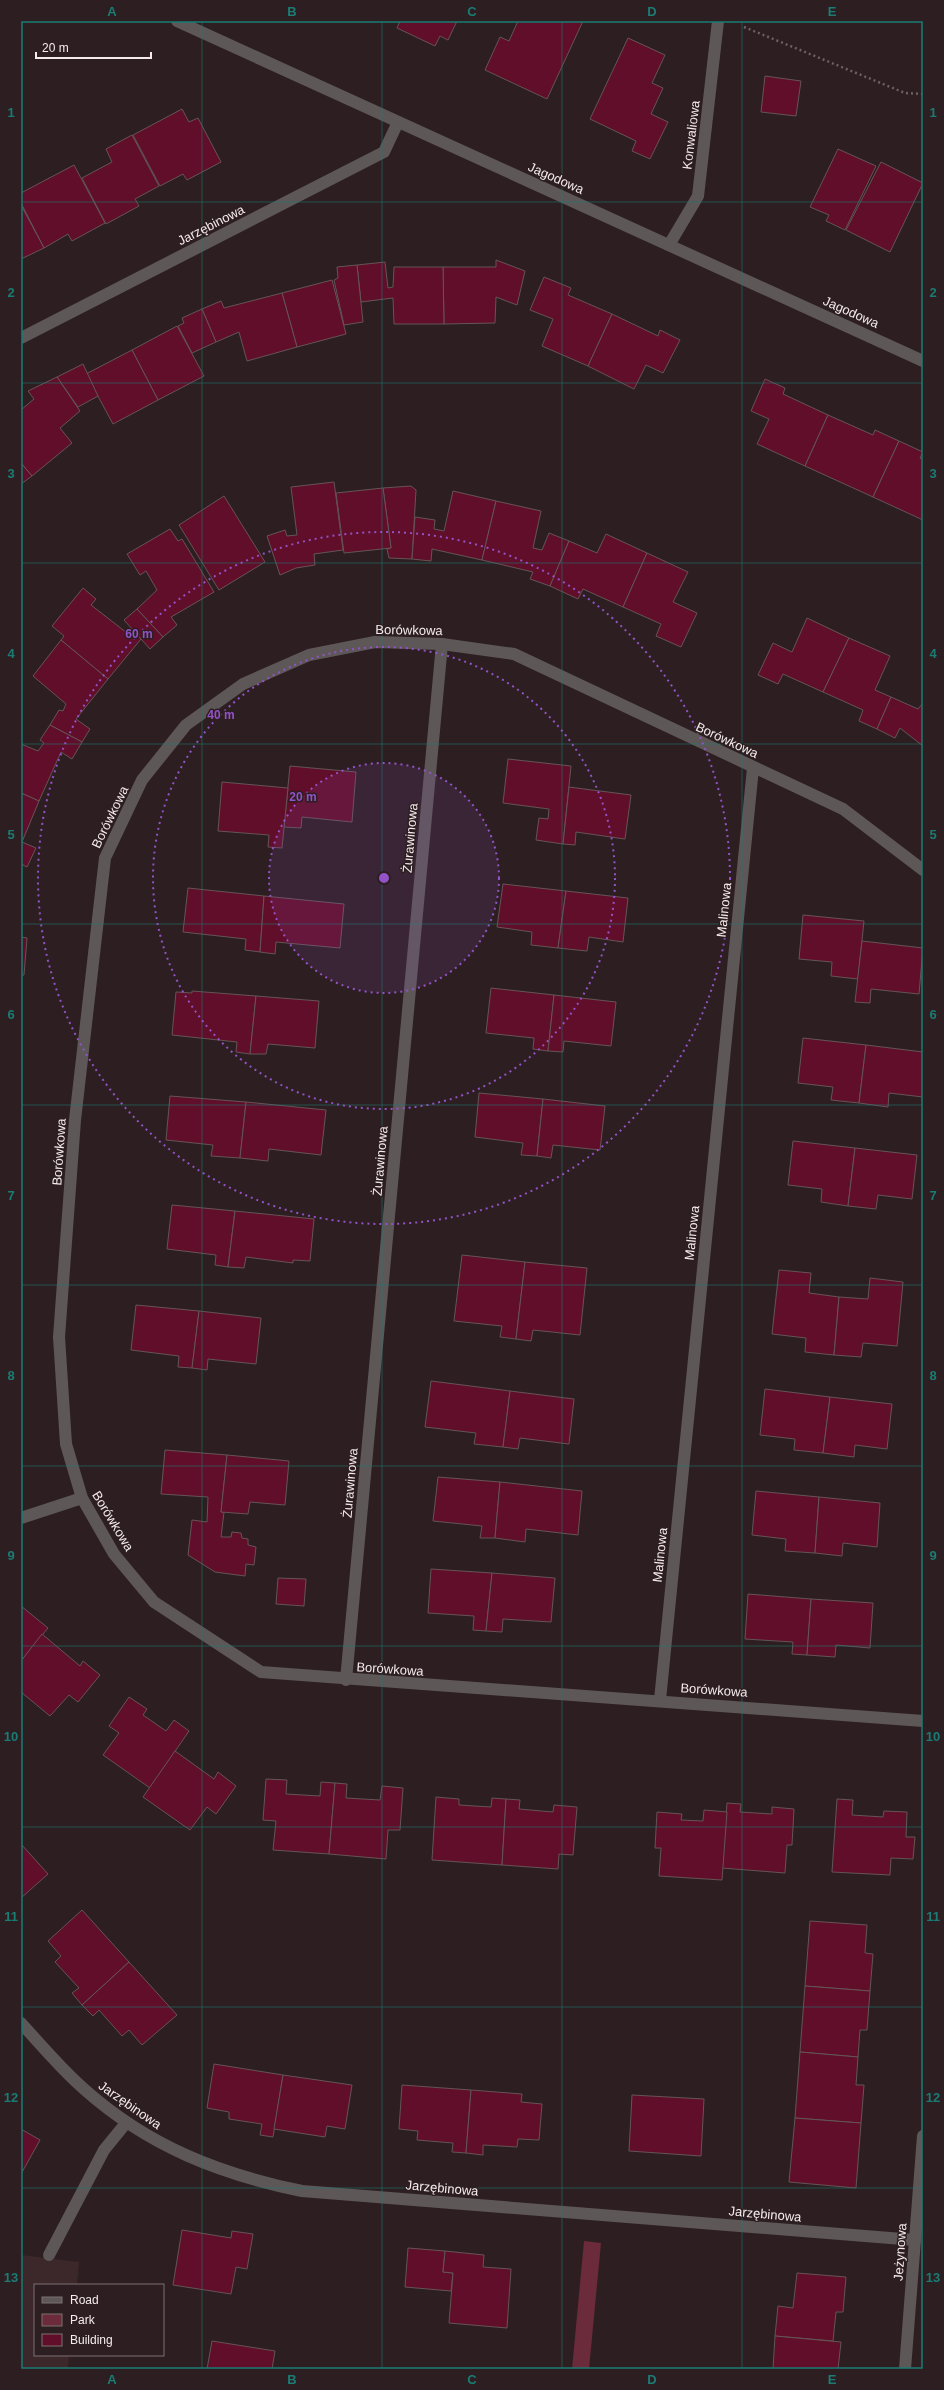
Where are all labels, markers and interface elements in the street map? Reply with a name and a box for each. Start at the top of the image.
text: A [107,4,117,19]
text: B [287,4,297,19]
text: C [467,4,477,19]
text: D [647,4,657,19]
text: E [828,4,837,19]
scale bar [36,34,151,60]
text: 20 m [42,41,69,55]
street label: Konwaliowa [679,99,703,170]
text: 1 [7,105,15,120]
text: 1 [929,105,937,120]
street label: Jagodowa [526,159,587,197]
street label: Jarzębinowa [175,201,248,248]
text: 2 [7,285,15,300]
text: 2 [929,285,937,300]
street label: Jagodowa [821,293,882,331]
text: 3 [7,466,15,481]
text: 3 [929,466,937,481]
street label: Borówkowa [375,622,443,638]
text: 60 m [125,627,153,641]
text: 4 [7,646,15,661]
text: 4 [929,646,937,661]
text: 40 m [207,708,235,722]
street label: Borówkowa [693,719,761,761]
street label: Borówkowa [89,783,132,850]
text: 20 m [289,790,317,804]
street label: Żurawinowa [399,802,421,874]
text: 5 [7,827,15,842]
text: 5 [929,827,937,842]
centre of rings [377,871,391,885]
street label: Malinowa [714,881,734,938]
text: 6 [7,1007,15,1022]
text: 6 [929,1007,937,1022]
street label: Borówkowa [49,1117,69,1186]
street label: Żurawinowa [369,1125,391,1197]
text: 7 [7,1188,15,1203]
text: 7 [929,1188,937,1203]
street label: Malinowa [682,1204,702,1261]
text: 8 [7,1368,15,1383]
text: 8 [929,1368,937,1383]
street label: Żurawinowa [339,1447,361,1519]
street label: Borówkowa [89,1488,137,1554]
street label: Malinowa [650,1526,670,1583]
text: 9 [7,1548,15,1563]
text: 9 [929,1548,937,1563]
street label: Borówkowa [356,1659,425,1679]
street label: Borówkowa [680,1680,749,1700]
text: 10 [4,1729,18,1744]
text: 10 [926,1729,940,1744]
text: 11 [4,1909,18,1924]
text: 11 [926,1909,940,1924]
street label: Jarzębinowa [96,2078,165,2133]
text: 12 [4,2090,18,2105]
text: 12 [926,2090,940,2105]
street label: Jarzębinowa [405,2177,480,2199]
street label: Jarzębinowa [728,2203,803,2225]
street label: Jeżynowa [891,2222,910,2281]
text: 13 [4,2270,18,2285]
text: 13 [926,2270,940,2285]
legend [34,2284,164,2356]
text: Road [70,2293,99,2307]
text: Park [70,2313,96,2327]
text: Building [70,2333,113,2347]
text: A [107,2372,117,2387]
text: B [287,2372,297,2387]
text: C [467,2372,477,2387]
text: D [647,2372,657,2387]
text: E [828,2372,837,2387]

